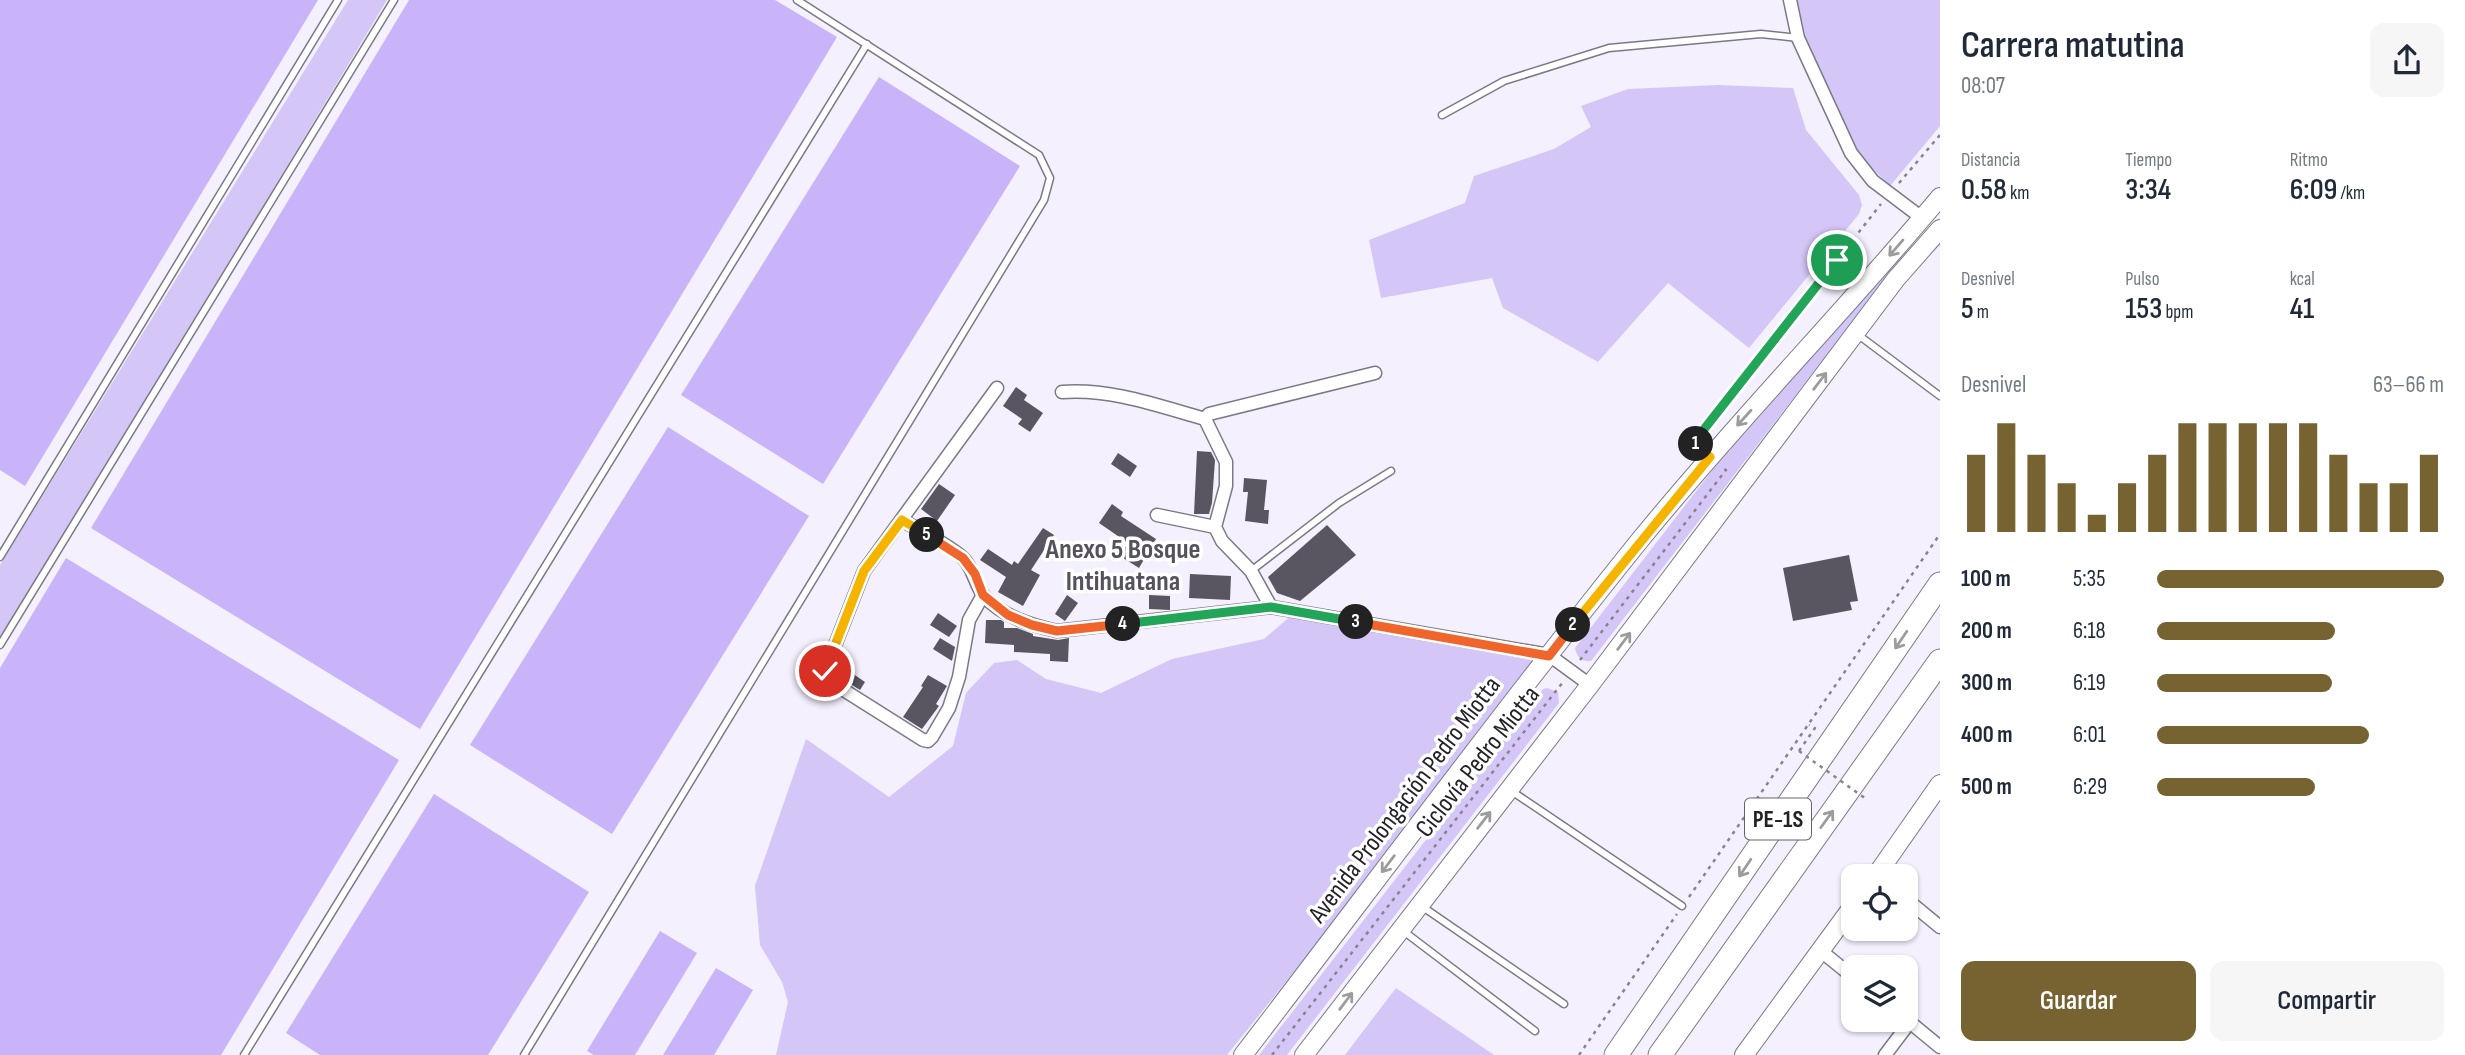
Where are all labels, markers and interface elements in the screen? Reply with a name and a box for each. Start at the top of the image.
text: Carrera matutina [1961,23,2185,68]
button: share [2370,23,2444,97]
text: 08:07 [1961,72,2005,100]
text: Distancia [1961,149,2020,172]
text: Tiempo [2125,149,2172,172]
text: Ritmo [2290,149,2328,172]
text: 0.58 [1961,172,2007,208]
text: 3:34 [2125,172,2171,208]
text: 6:09 [2290,172,2337,208]
text: km [2007,182,2029,205]
text: /km [2337,182,2365,205]
pin [1807,230,1867,290]
one-way arrow [1888,239,1904,257]
icon: arrive [1818,241,1856,279]
text: Desnivel [1961,268,2015,291]
text: Pulso [2125,268,2160,291]
text: kcal [2290,268,2315,291]
text: 5 [1961,291,1974,327]
text: 153 [2125,291,2162,327]
text: 41 [2290,291,2314,327]
text: m [1974,301,1989,324]
text: bpm [2162,301,2193,324]
text: Desnivel [1961,371,2026,399]
text: 63–66 m [2373,371,2444,399]
one-way arrow [1812,372,1827,391]
one-way arrow [1736,409,1752,427]
pin: 1 [1678,426,1714,462]
text: 1 [1692,432,1699,455]
pin: 5 [909,518,944,552]
text: 5 [922,523,931,546]
district label: Anexo 5 Bosque Intihuatana [1045,533,1200,598]
text: 100 m [1961,565,2011,593]
text: 5:35 [2073,565,2105,593]
pin: 3 [1338,604,1374,640]
pin: 4 [1106,606,1140,642]
pin: 2 [1556,608,1590,642]
text: 3 [1351,610,1360,633]
text: 4 [1118,612,1127,635]
text: 2 [1568,613,1577,636]
text: 200 m [1961,617,2012,645]
text: 6:18 [2073,617,2106,645]
one-way arrow [1894,630,1908,649]
one-way arrow [1616,632,1631,650]
pin [795,641,855,701]
icon: check [806,652,844,690]
text: 300 m [1961,669,2012,697]
text: 6:19 [2073,669,2106,697]
street label: Avenida Prolongación Pedro Miotta [1302,671,1508,930]
street label: Ciclovía Pedro Miotta [1409,680,1547,844]
text: 400 m [1961,721,2012,749]
text: 6:01 [2073,721,2106,749]
text: 500 m [1961,773,2012,801]
text: 6:29 [2073,773,2107,801]
road number: PE-1S [1745,798,1811,840]
one-way arrow [1820,810,1834,829]
one-way arrow [1476,811,1491,830]
one-way arrow [1381,854,1396,873]
one-way arrow [1738,858,1752,877]
map controls [1841,864,1918,1032]
button: locate [1841,864,1918,941]
button: layers [1841,955,1918,1032]
button: Guardar [1961,961,2196,1041]
button: Compartir [2210,961,2444,1041]
one-way arrow [1338,992,1353,1010]

